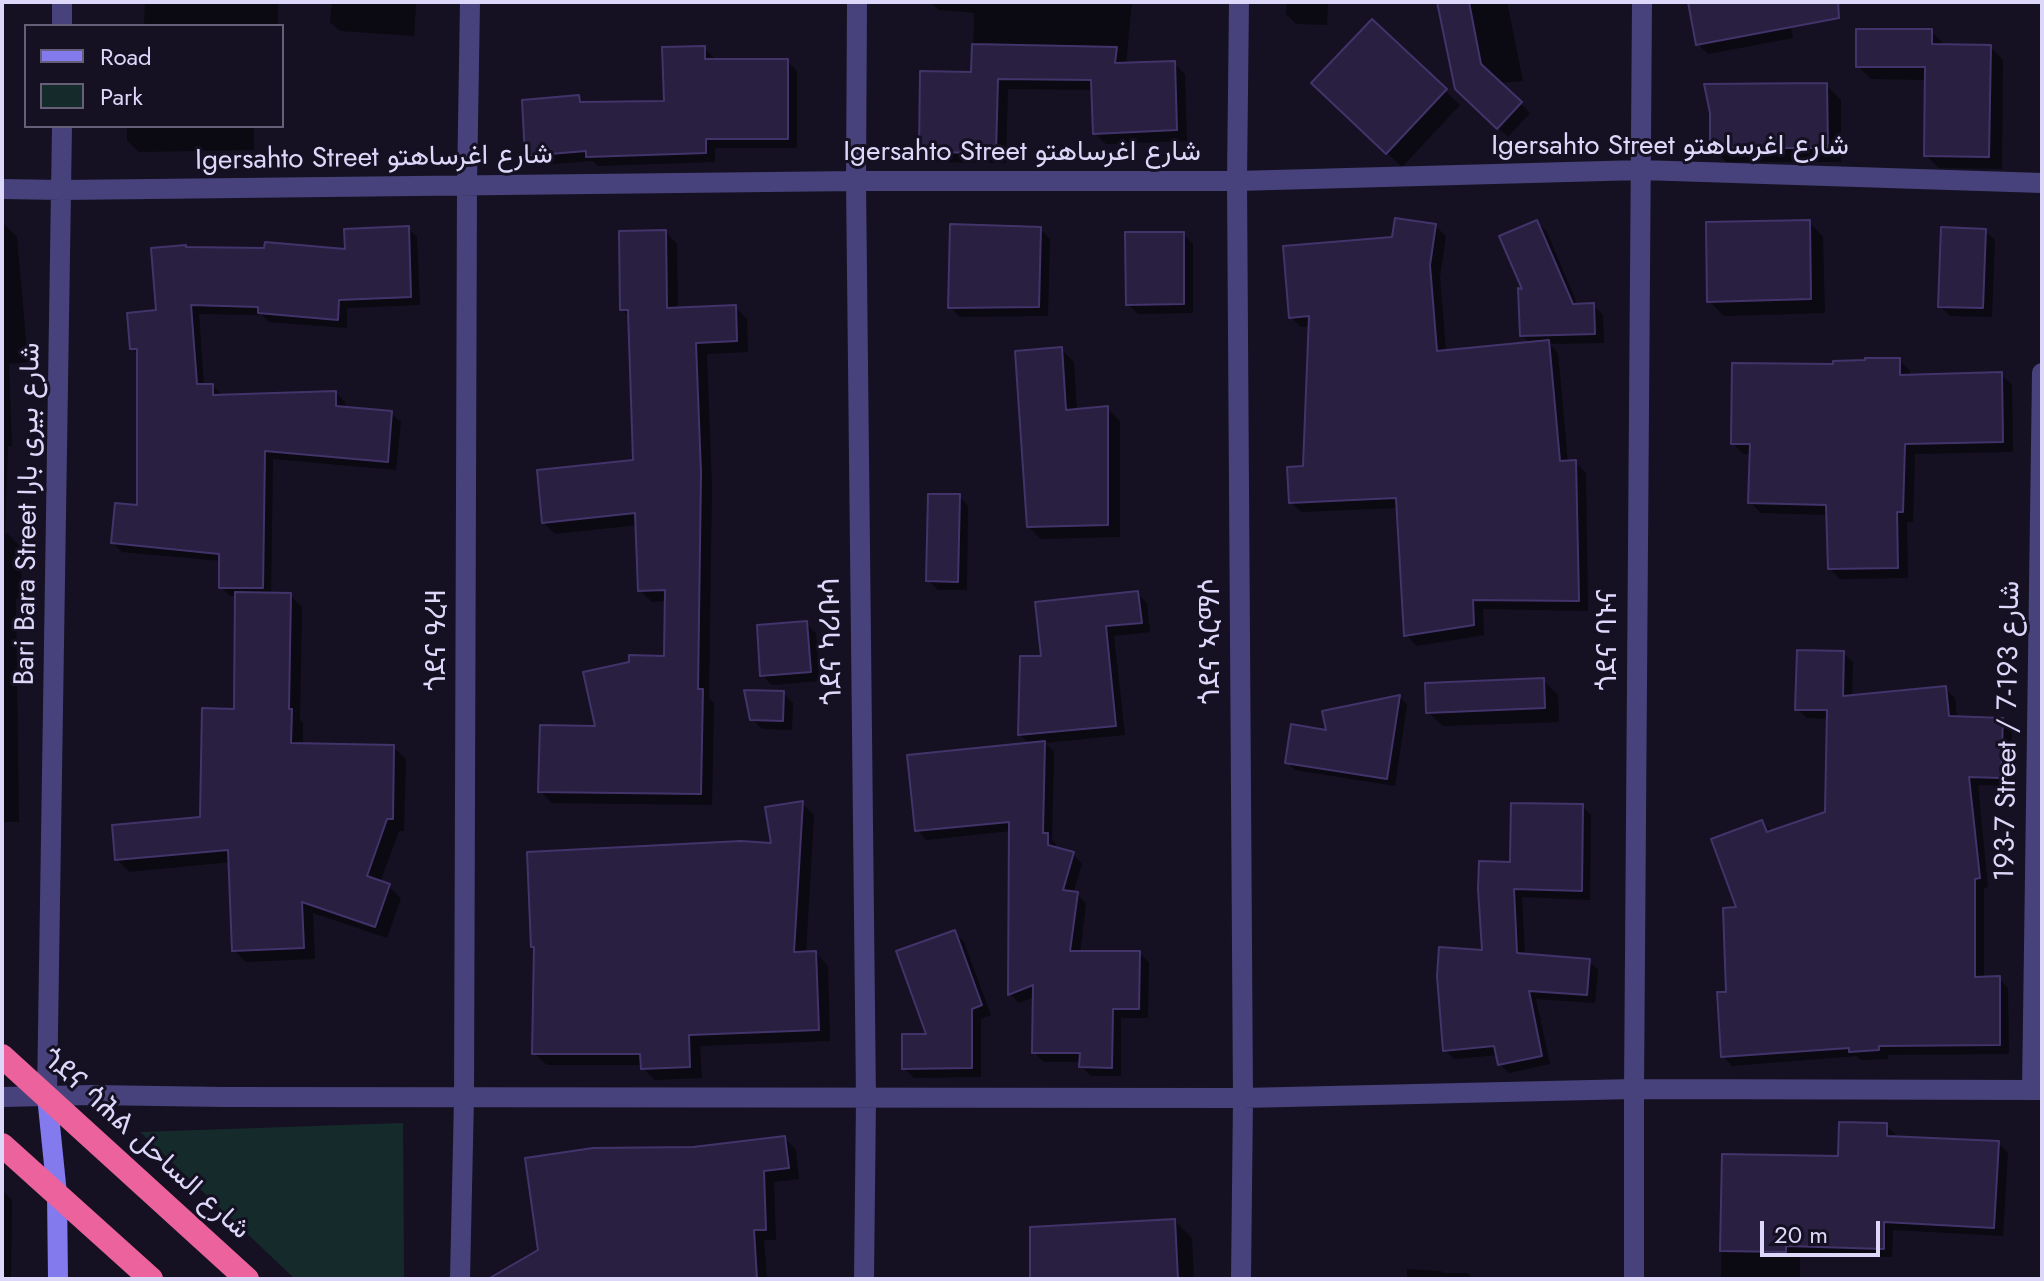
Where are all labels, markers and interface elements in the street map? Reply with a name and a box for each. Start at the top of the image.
legend [24,24,284,128]
text: Road [100,39,152,74]
text: Park [100,79,143,114]
street label: Igersahto Street شارع اغرساهتو [1491,130,1849,164]
street label: Igersahto Street شارع اغرساهتو [843,136,1201,170]
street label: Igersahto Street شارع اغرساهتو [195,139,553,179]
street label: Bari Bara Street شارع بيرى بارا [9,342,49,686]
street label: ጎደና ካሪቡሳ [815,577,851,705]
street label: ጎደና ኣርማሶ [1195,578,1229,704]
street label: 193-7 Street / شارع 193-7 [1990,581,2028,881]
street label: ጎደና ዓረዛ [421,589,455,691]
street label: ጎደና ባኑና [1592,589,1626,691]
street label: ጎደና ሳሕል شارع الساحل [34,1043,256,1247]
scale bar [1764,1205,1884,1255]
text: 20 m [1774,1217,1828,1252]

